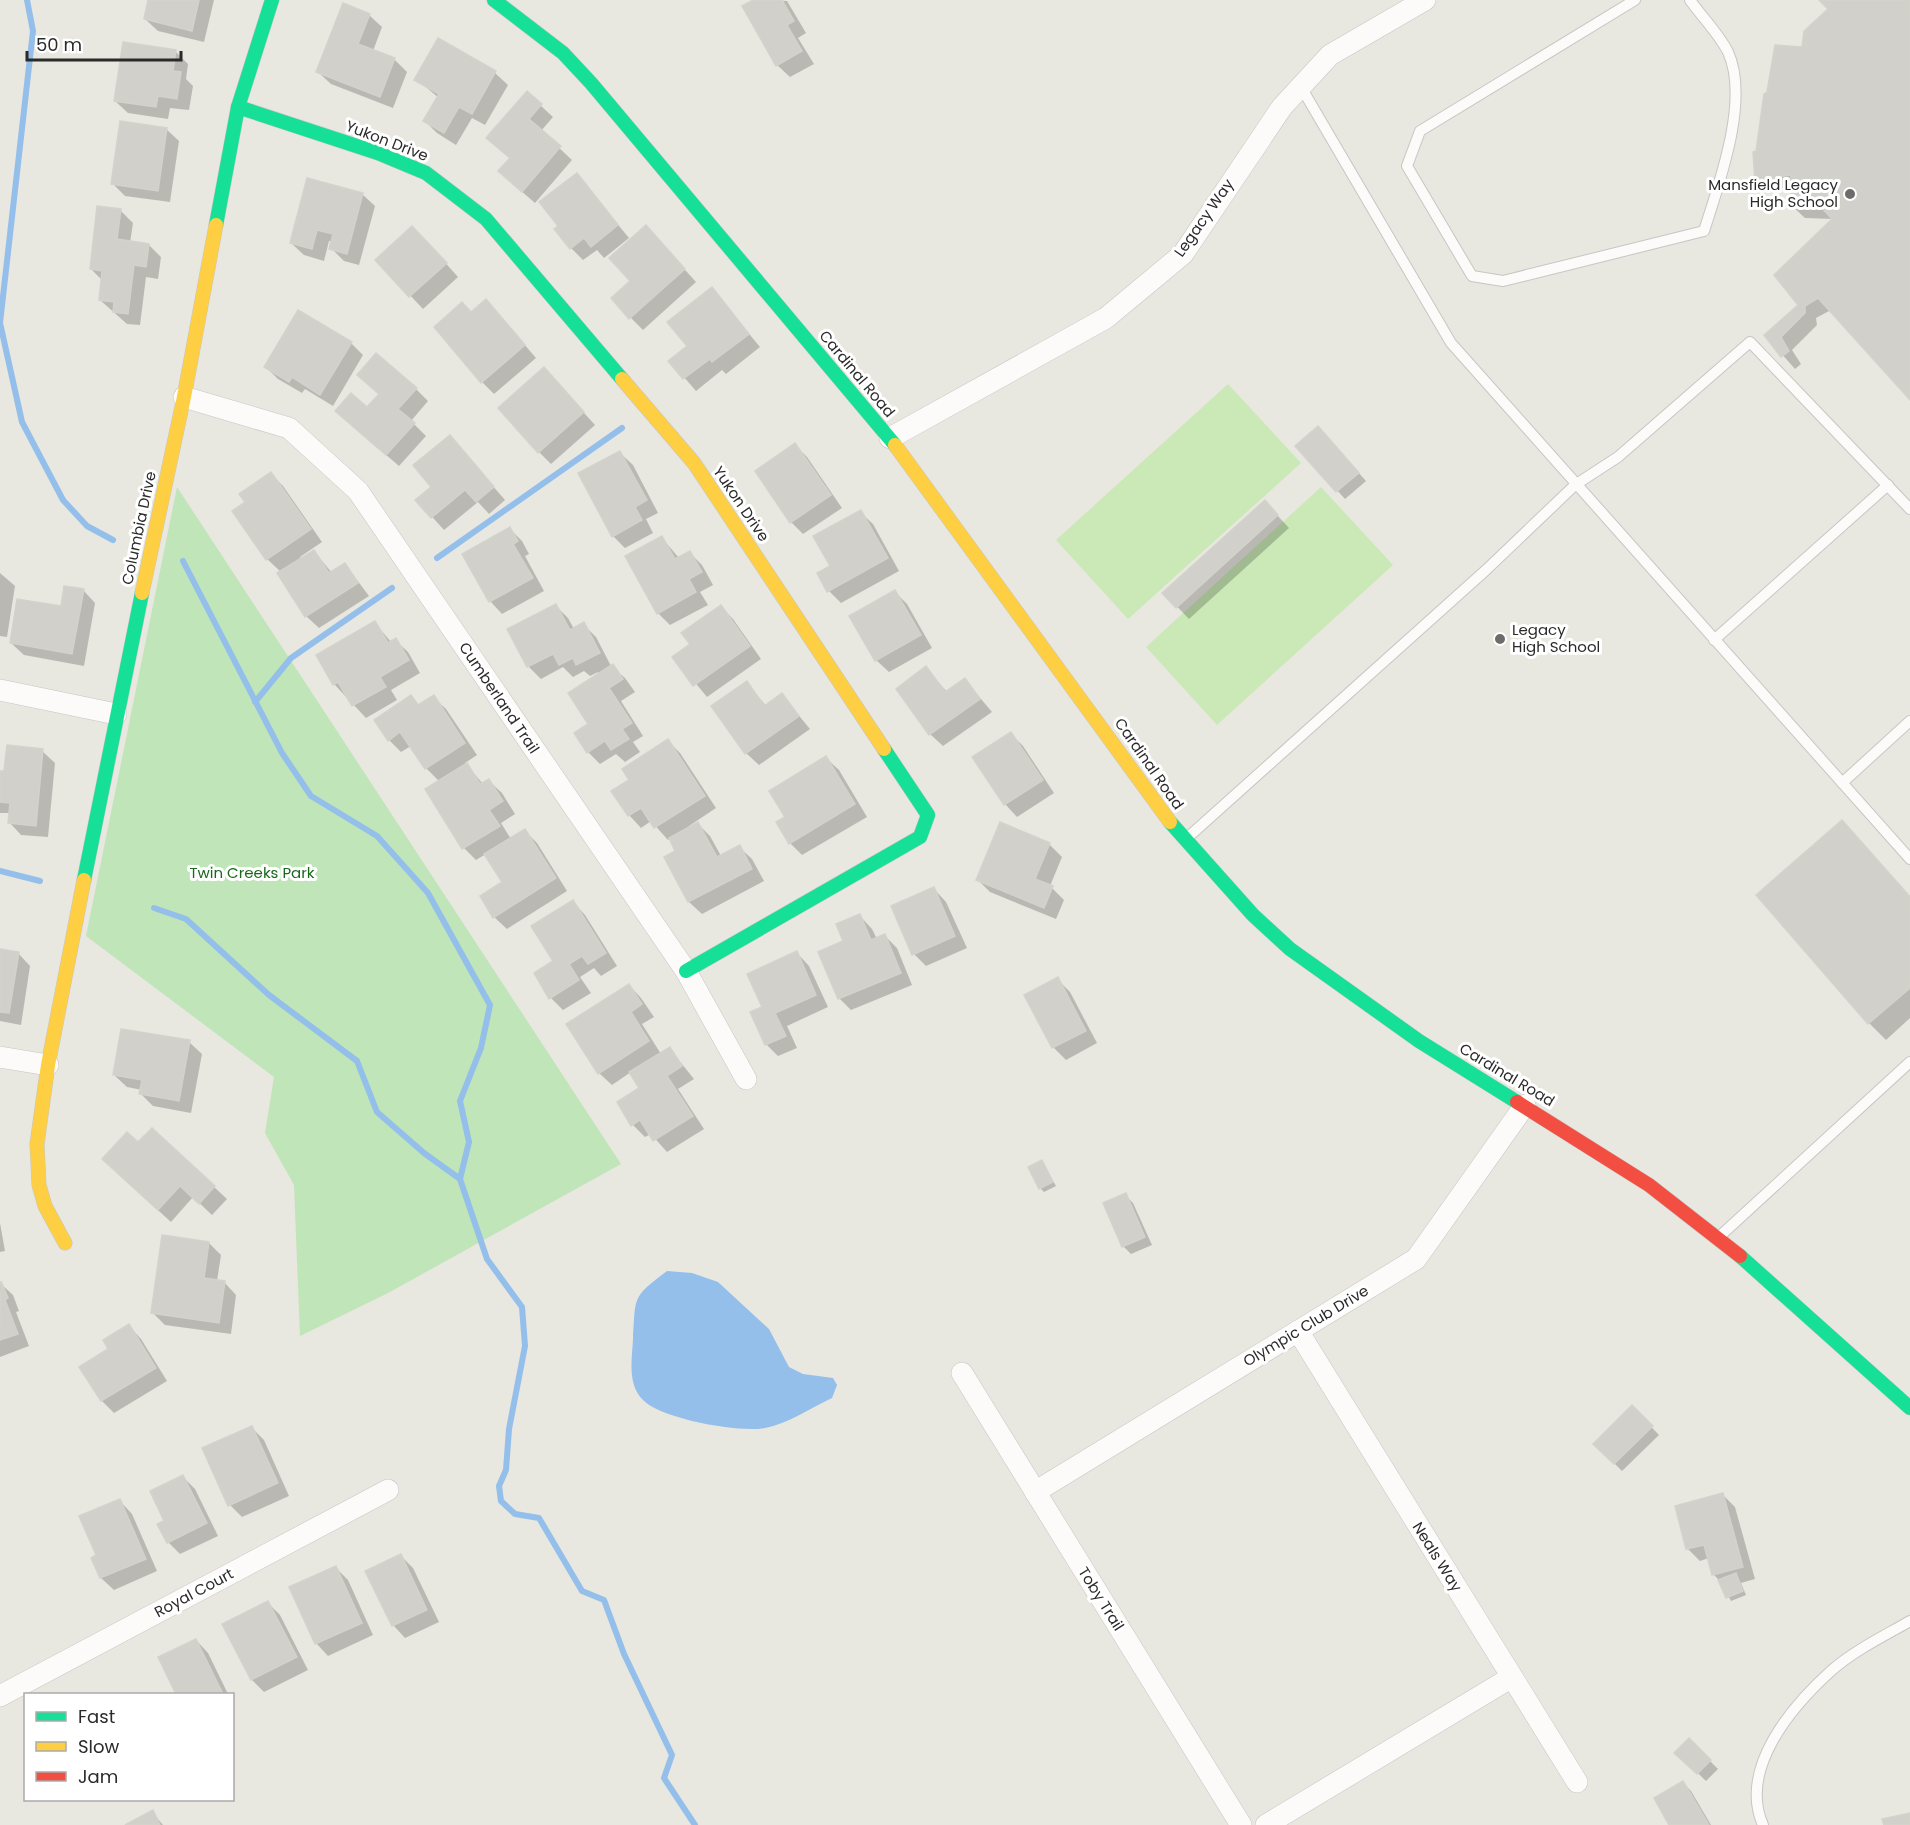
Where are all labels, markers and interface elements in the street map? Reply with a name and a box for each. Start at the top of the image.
scale bar [27,24,182,62]
text: 50 m [36,32,82,57]
street label: Yukon Drive [343,115,432,166]
street label: Legacy Way [1169,174,1239,261]
place label: Mansfield Legacy High School [1708,174,1839,212]
marker: Mansfield Legacy High School [1843,187,1857,201]
street label: Cardinal Road [815,326,900,422]
street label: Yukon Drive [708,462,774,546]
street label: Columbia Drive [116,469,161,587]
place label: Legacy High School [1512,619,1600,657]
marker: Legacy High School [1493,632,1507,646]
street label: Cumberland Trail [454,638,545,758]
street label: Cardinal Road [1110,714,1189,814]
park label: Twin Creeks Park [189,862,315,883]
street label: Cardinal Road [1456,1038,1559,1111]
street label: Olympic Club Drive [1239,1280,1372,1371]
street label: Neals Way [1408,1518,1467,1596]
street label: Royal Court [150,1563,237,1622]
street label: Toby Trail [1074,1563,1129,1635]
legend [24,1693,234,1801]
text: Fast [78,1704,115,1729]
text: Slow [78,1734,120,1759]
text: Jam [78,1764,118,1789]

